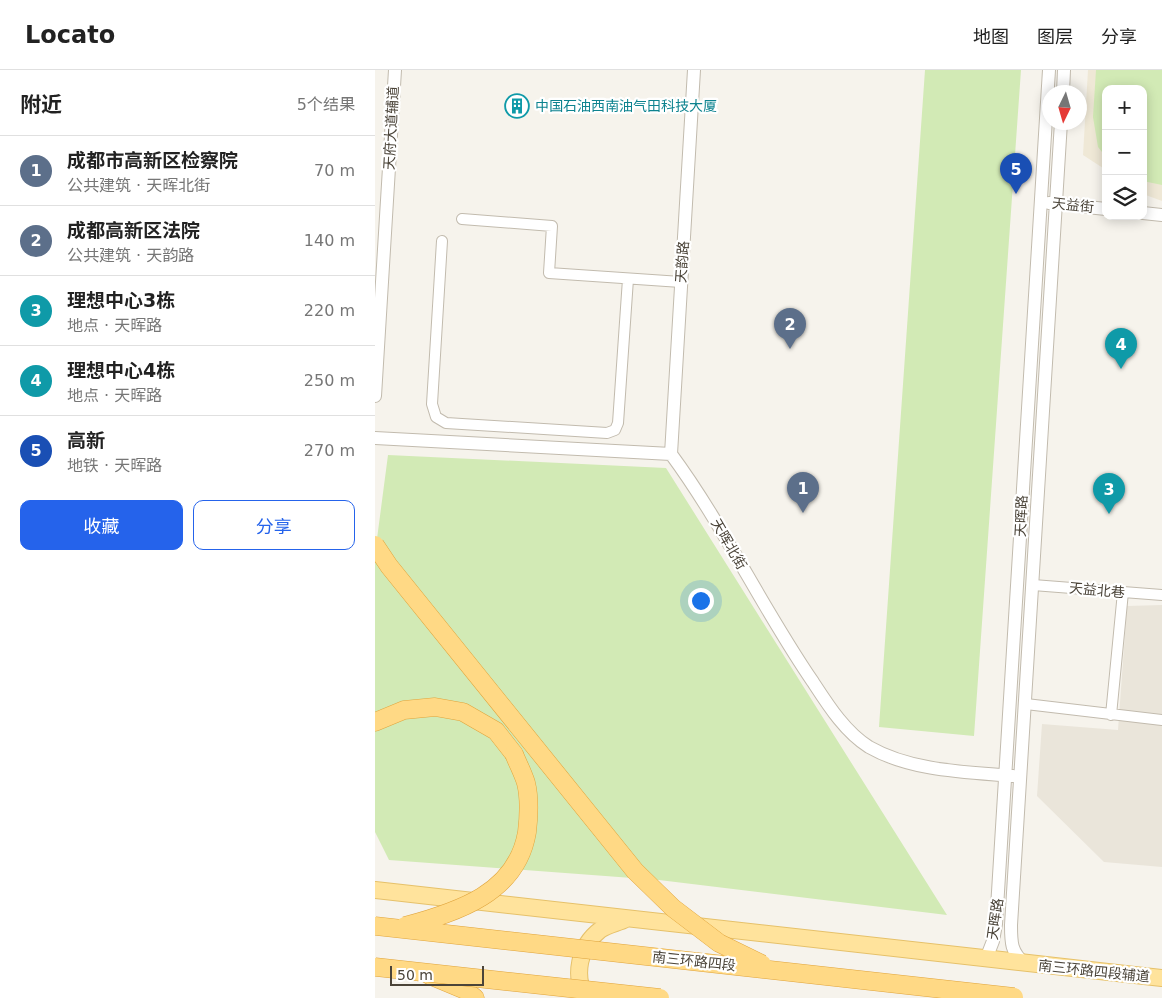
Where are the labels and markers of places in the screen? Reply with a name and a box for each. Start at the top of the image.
building icon: 中国石油西南油气田科技大厦 [504,93,530,119]
place label: 中国石油西南油气田科技大厦 [535,98,717,114]
pin: 5 [1000,153,1032,194]
pin: 2 [774,308,806,349]
pin: 4 [1105,328,1137,369]
pin: 1 [787,472,819,513]
pin: 3 [1093,473,1125,514]

